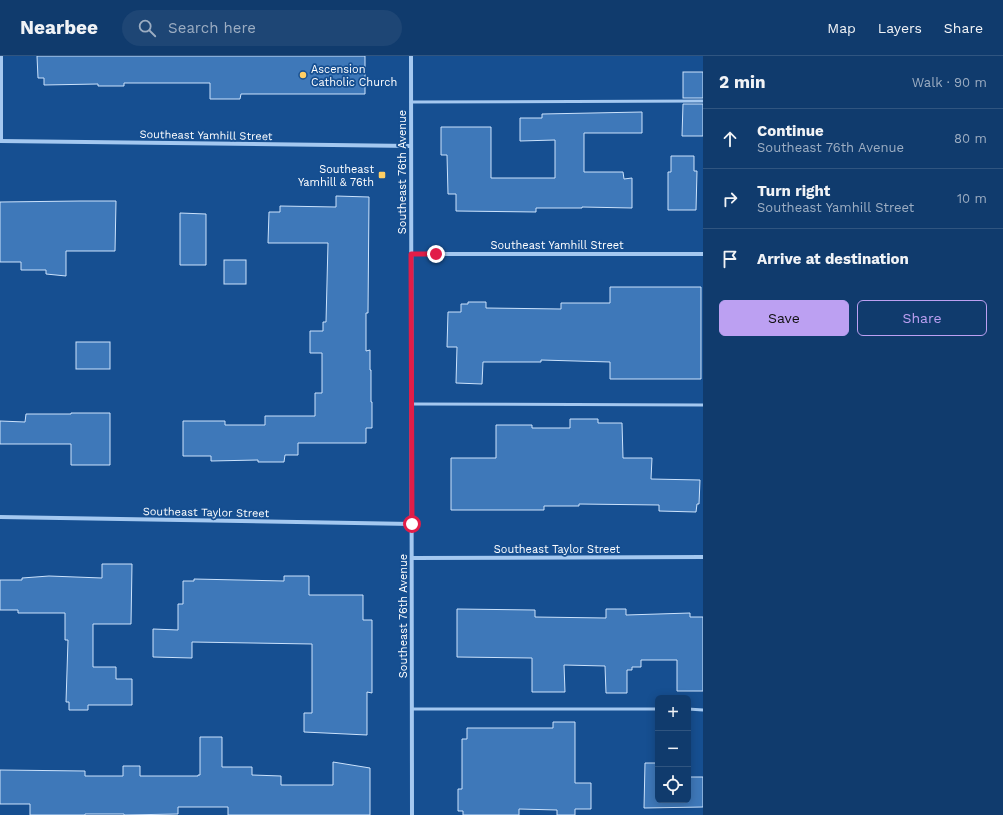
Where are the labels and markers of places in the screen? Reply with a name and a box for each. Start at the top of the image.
place label: Ascension Catholic Church [311,63,397,89]
marker: Ascension Catholic Church [298,70,308,80]
place label: Southeast Yamhill & 76th [298,163,374,189]
marker: Southeast Yamhill & 76th [377,170,387,180]

